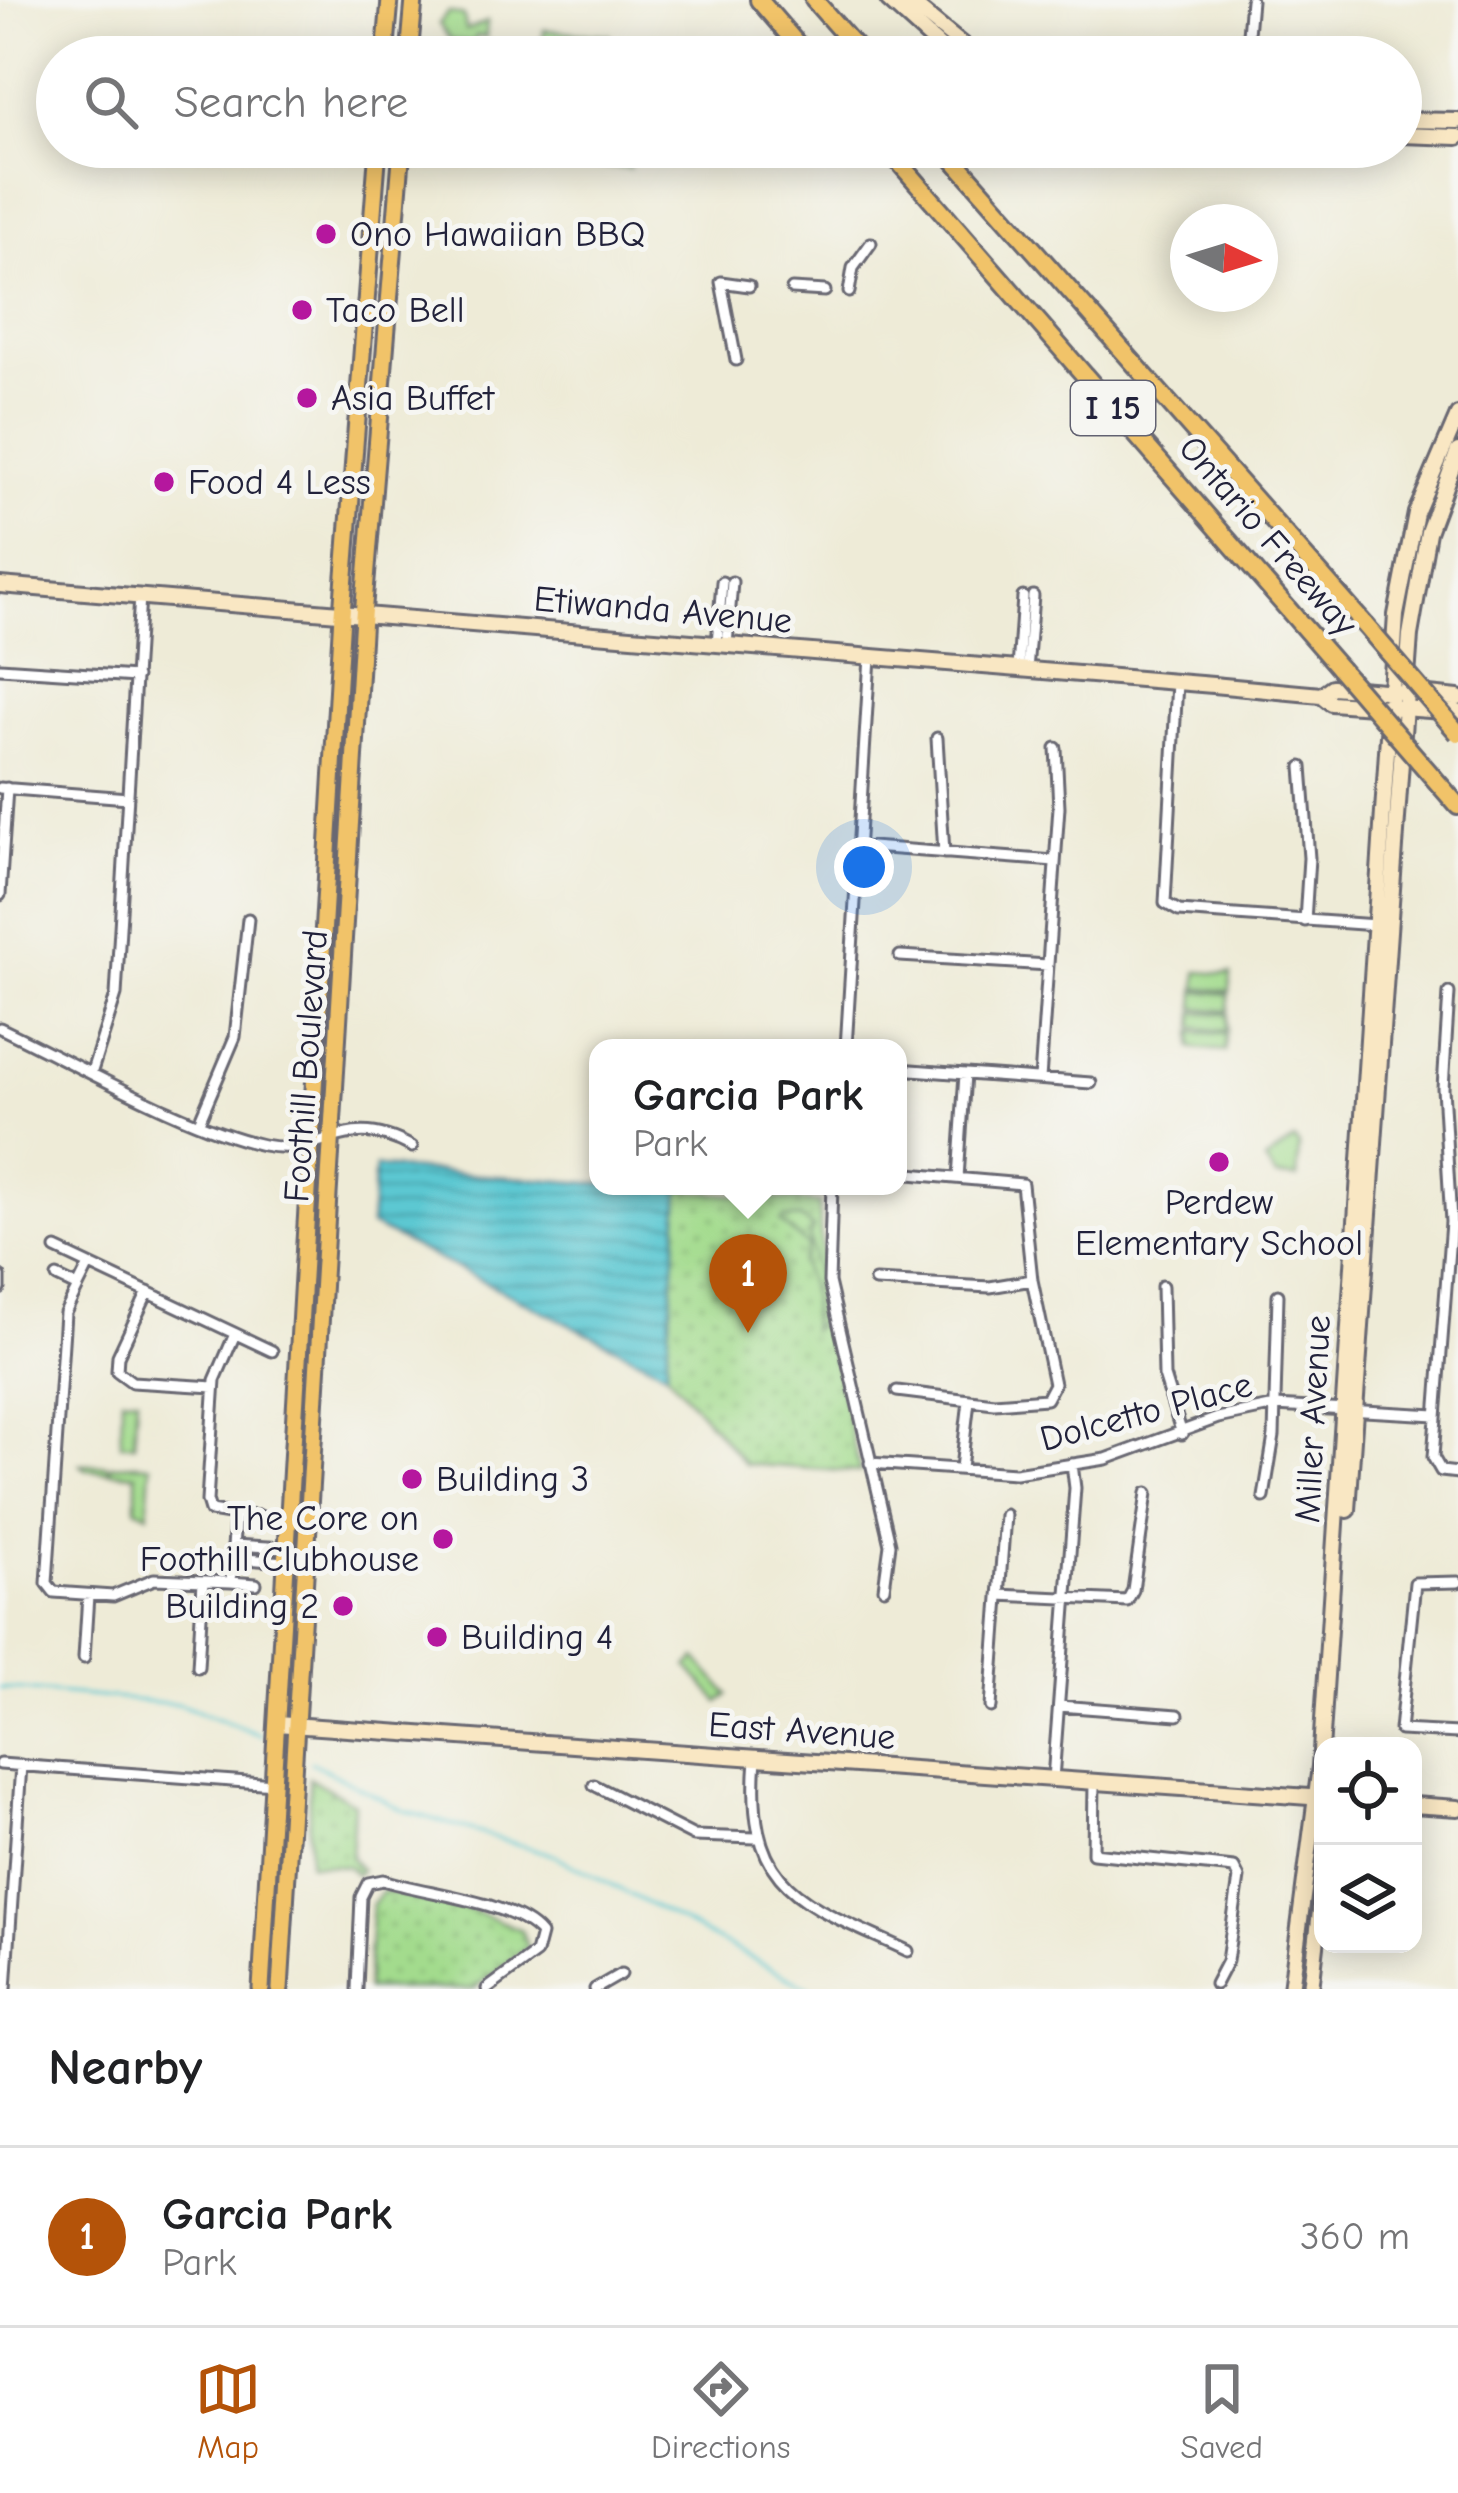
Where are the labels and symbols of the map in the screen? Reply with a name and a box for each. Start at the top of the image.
north arrow [1170,204,1278,312]
place label: Ono Hawaiian BBQ [350,214,645,255]
marker: Ono Hawaiian BBQ [313,221,339,247]
place label: Taco Bell [326,290,465,331]
marker: Taco Bell [289,297,315,323]
place label: Asia Buffet [331,378,496,419]
road number: I 15 [1071,381,1155,435]
marker: Asia Buffet [294,385,320,411]
street label: Ontario Freeway [1170,428,1366,645]
place label: Food 4 Less [188,462,371,503]
marker: Food 4 Less [151,469,177,495]
street label: Etiwanda Avenue [532,578,794,642]
your location [834,837,894,897]
street label: Foothill Boulevard [276,928,336,1204]
marker: Perdew Elementary School [1206,1149,1232,1175]
place label: Perdew Elementary School [1075,1182,1363,1264]
pin: 1 [709,1234,787,1333]
street label: Miller Avenue [1287,1314,1339,1524]
street label: Dolcetto Place [1036,1364,1256,1460]
place label: Building 3 [436,1459,589,1500]
marker: Building 3 [399,1466,425,1492]
place label: The Core on Foothill Clubhouse [140,1498,419,1580]
marker: The Core on Foothill Clubhouse [430,1526,456,1552]
place label: Building 2 [165,1586,319,1627]
marker: Building 2 [330,1593,356,1619]
place label: Building 4 [461,1617,613,1658]
marker: Building 4 [424,1624,450,1650]
street label: East Avenue [707,1704,897,1758]

